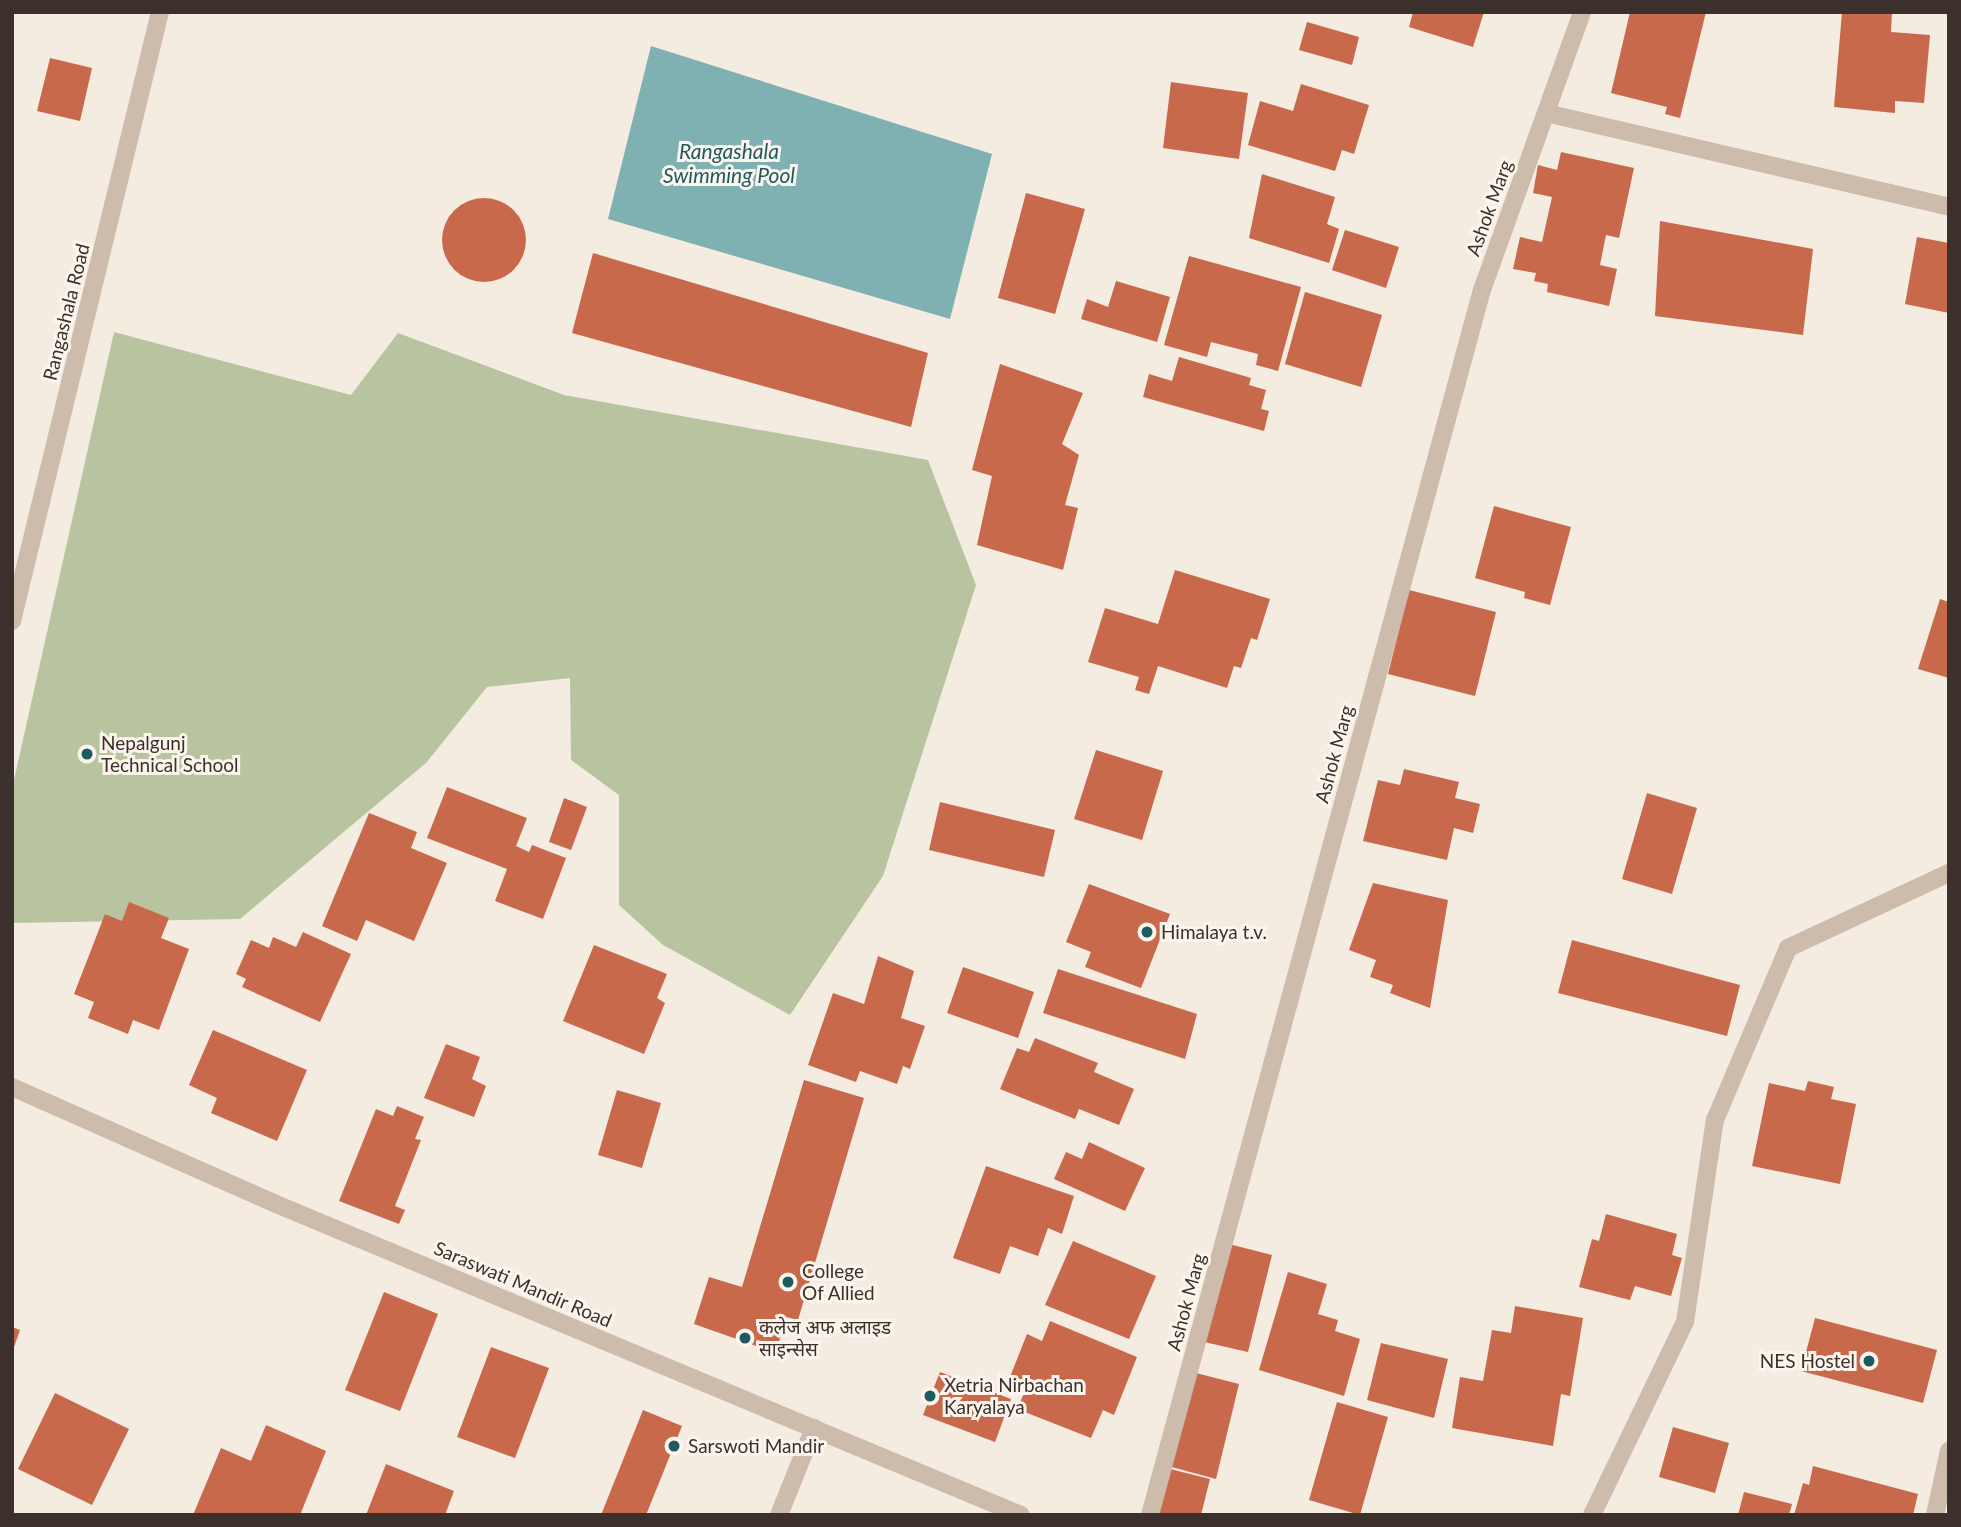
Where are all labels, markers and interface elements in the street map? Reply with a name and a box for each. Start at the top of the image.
water label: Rangashala Swimming Pool [663,138,795,188]
street label: Ashok Marg [1461,157,1517,259]
street label: Rangashala Road [38,241,94,383]
street label: Ashok Marg [1310,703,1358,805]
place label: Nepalgunj Technical School [101,732,239,776]
marker: Nepalgunj Technical School [79,746,95,762]
place label: Himalaya t.v. [1161,921,1267,943]
marker: Himalaya t.v. [1139,924,1155,940]
street label: Saraswati Mandir Road [431,1236,615,1332]
street label: Ashok Marg [1162,1251,1210,1353]
place label: College Of Allied [802,1260,876,1304]
marker: College Of Allied [780,1274,796,1290]
place label: कलेज अफ अलाइड साइन्सेस [759,1316,891,1360]
marker: कलेज अफ अलाइड साइन्सेस [737,1330,753,1346]
place label: NES Hostel [1760,1350,1855,1372]
marker: NES Hostel [1861,1353,1877,1369]
place label: Xetria Nirbachan Karyalaya [944,1374,1084,1418]
marker: Xetria Nirbachan Karyalaya [922,1388,938,1404]
place label: Sarswoti Mandir [688,1435,824,1457]
marker: Sarswoti Mandir [666,1438,682,1454]

